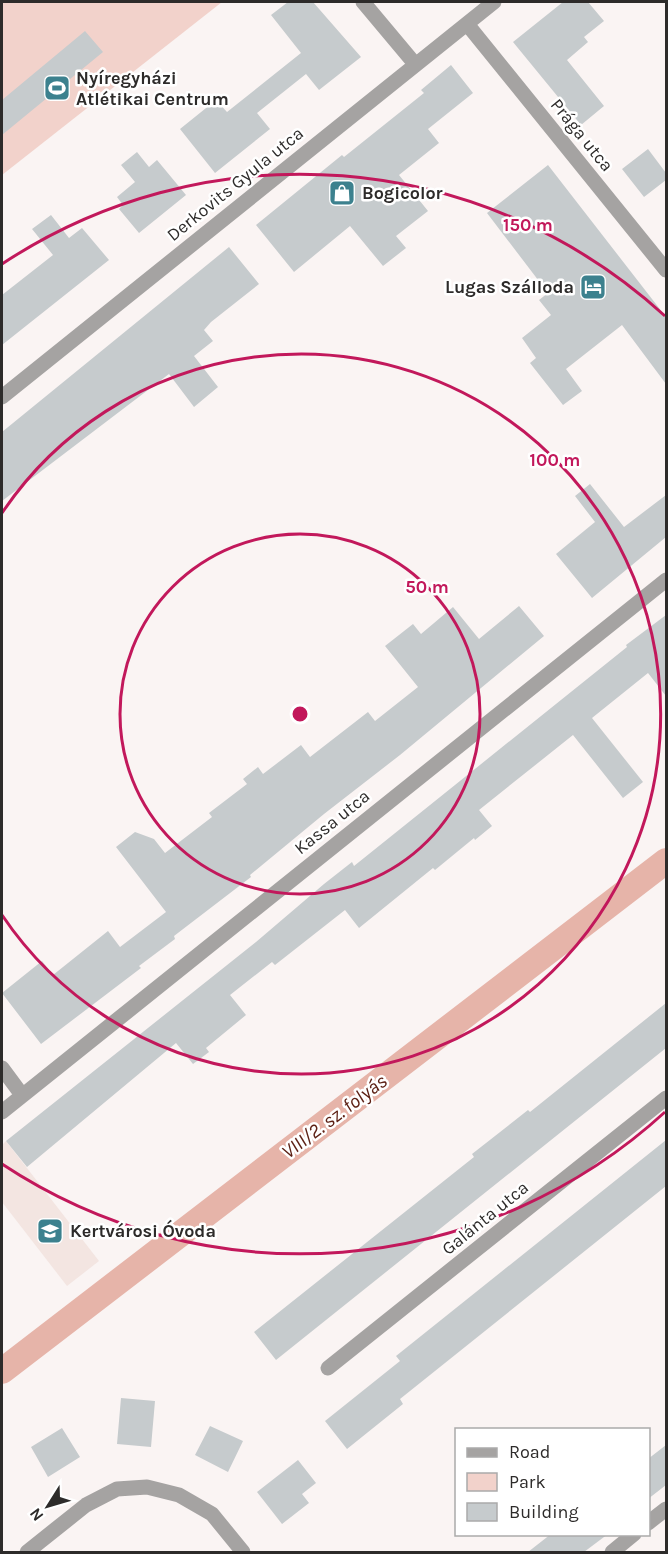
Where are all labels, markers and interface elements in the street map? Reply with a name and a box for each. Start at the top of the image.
place label: Nyíregyházi Atlétikai Centrum [76,67,229,110]
sports icon: Nyíregyházi Atlétikai Centrum [42,73,72,103]
street label: Prága utca [546,94,618,176]
street label: Derkovits Gyula utca [162,122,308,246]
shop icon: Bogicolor [327,178,357,208]
place label: Bogicolor [362,182,443,204]
text: 150 m [503,214,553,236]
hotel icon: Lugas Szálloda [578,272,608,302]
place label: Lugas Szálloda [445,276,574,298]
text: 100 m [530,449,580,471]
text: 50 m [405,576,449,598]
centre of rings [290,704,310,724]
street label: Kassa utca [290,785,374,859]
water label: VIII/2. sz. folyás [277,1069,391,1163]
street label: Galánta utca [437,1176,533,1260]
school or university icon: Kertvárosi Óvoda [35,1216,65,1246]
place label: Kertvárosi Óvoda [70,1219,216,1242]
legend [455,1428,650,1536]
text: Road [509,1441,550,1463]
text: Park [509,1471,546,1493]
north arrow [18,1476,78,1536]
text: Building [509,1501,579,1523]
text: N [25,1504,47,1525]

